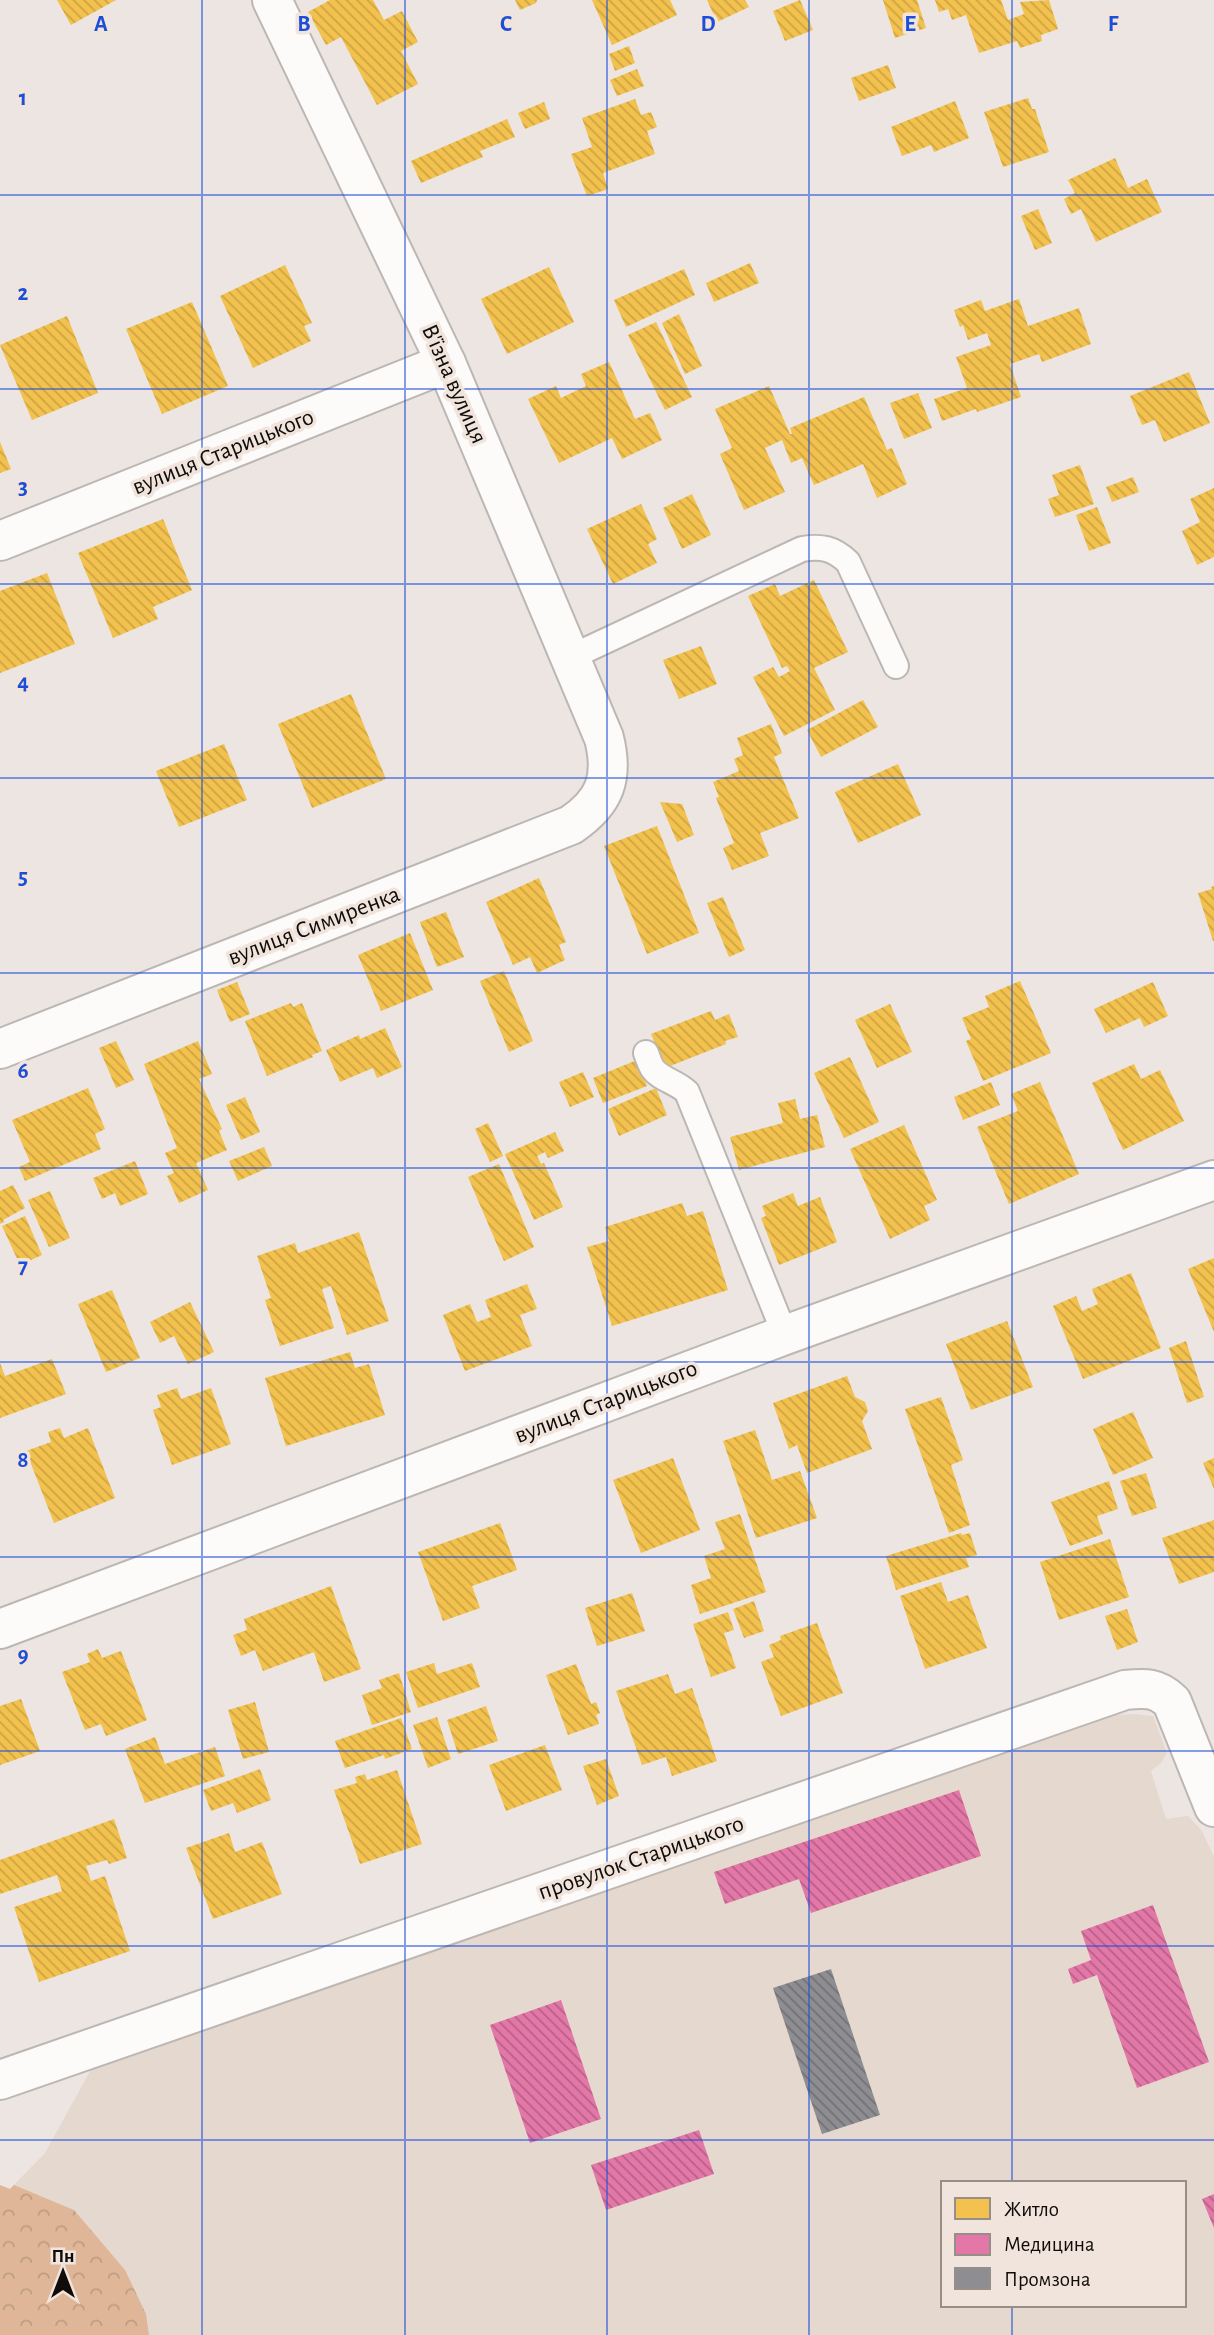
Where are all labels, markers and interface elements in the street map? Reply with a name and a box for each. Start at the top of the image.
text: A [94,13,108,36]
text: B [297,13,311,36]
text: C [500,13,512,36]
text: D [700,13,716,36]
text: E [904,13,916,36]
text: F [1108,13,1119,36]
text: 1 [19,87,27,110]
text: 2 [18,282,29,305]
street label: В'їзна вулиця [417,321,491,447]
street label: вулиця Старицького [129,405,317,499]
text: 3 [18,476,28,499]
text: 4 [17,671,29,694]
text: 5 [18,866,28,889]
street label: вулиця Симиренка [225,882,403,970]
text: 6 [17,1060,29,1083]
text: 7 [18,1255,28,1278]
street label: вулиця Старицького [511,1356,701,1448]
text: 8 [17,1449,29,1472]
text: 9 [17,1644,29,1667]
street label: провулок Старицького [535,1812,747,1904]
legend [941,2181,1186,2307]
text: Житло [1004,2199,1059,2220]
text: Медицина [1004,2234,1095,2255]
north arrow [28,2237,98,2307]
text: Пн [51,2247,75,2266]
text: Промзона [1004,2269,1091,2290]

